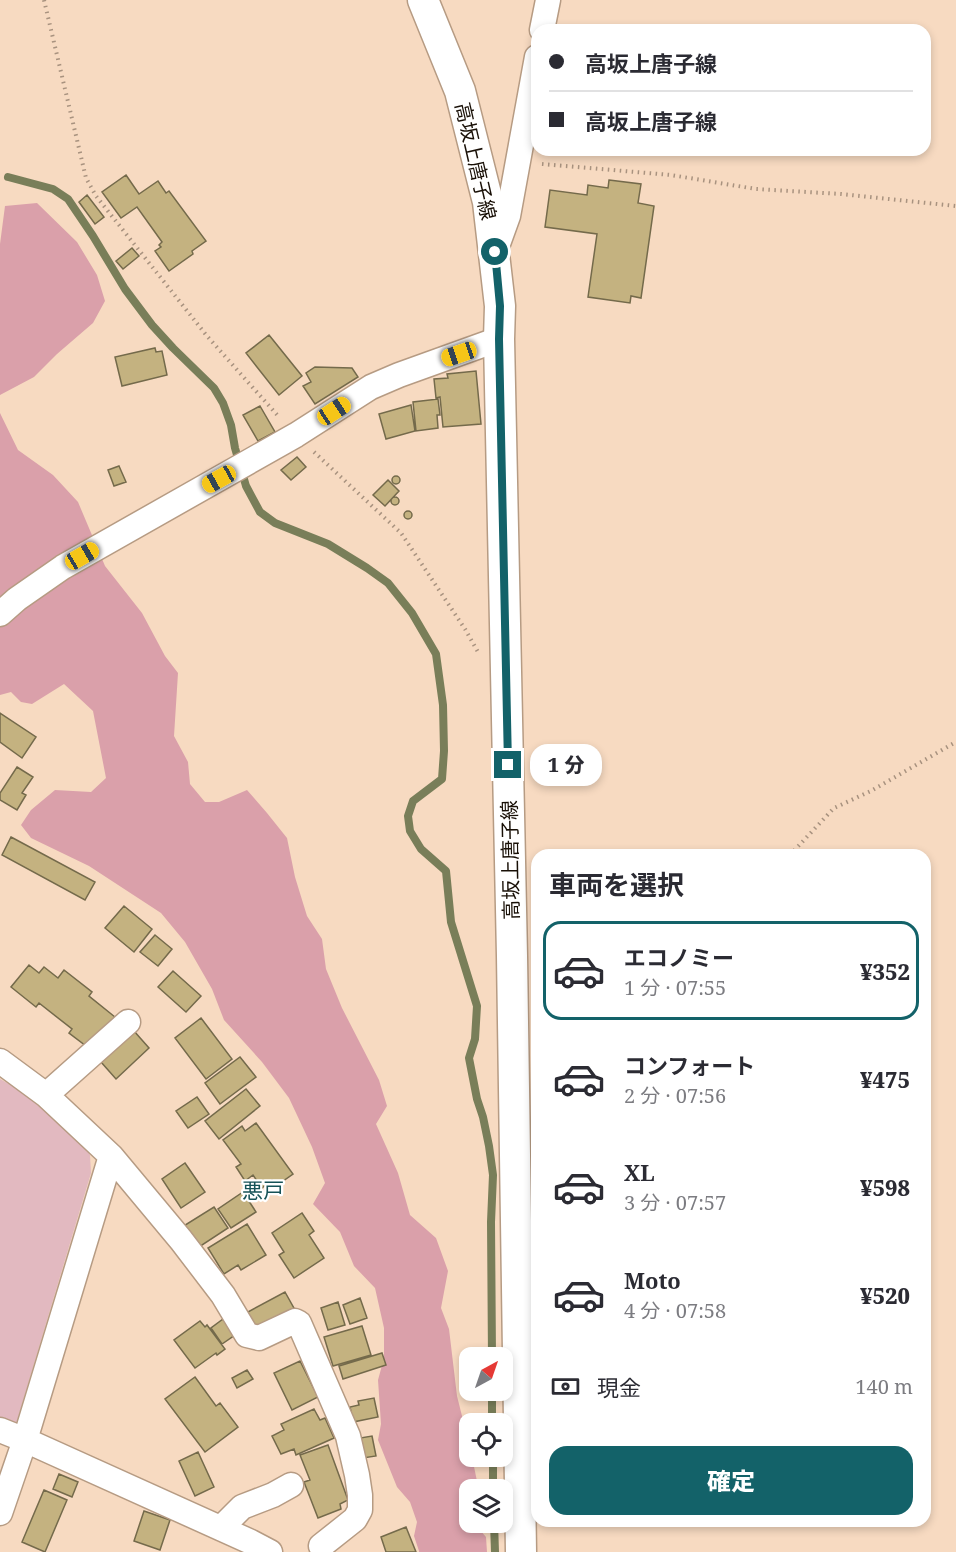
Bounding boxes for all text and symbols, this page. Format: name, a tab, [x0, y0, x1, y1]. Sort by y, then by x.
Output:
text: 高坂上唐子線	[585, 48, 717, 78]
street label: 高坂上唐子線	[449, 100, 503, 222]
text: 高坂上唐子線	[585, 106, 717, 136]
route start	[481, 238, 508, 265]
car	[439, 340, 479, 368]
car	[314, 394, 354, 428]
car	[199, 462, 239, 496]
car	[62, 539, 102, 573]
callout: 1 分	[529, 744, 601, 786]
route end	[494, 751, 521, 778]
text: 1 分	[548, 751, 584, 778]
street label: 高坂上唐子線	[495, 800, 525, 920]
text: 車両を選択	[549, 866, 684, 903]
text: エコノミー	[624, 942, 734, 972]
icon: car	[552, 944, 606, 998]
text: ¥352	[860, 956, 910, 986]
text: 1 分 · 07:55	[624, 974, 726, 1001]
text: コンフォート	[624, 1050, 755, 1080]
icon: car	[552, 1052, 606, 1106]
text: ¥475	[860, 1064, 910, 1094]
text: 2 分 · 07:56	[624, 1082, 726, 1109]
text: XL	[624, 1157, 655, 1187]
icon: car	[552, 1160, 606, 1214]
text: ¥598	[860, 1172, 910, 1202]
district label: 悪戸	[242, 1176, 284, 1204]
text: 3 分 · 07:57	[624, 1189, 726, 1216]
text: Moto	[624, 1265, 681, 1295]
icon: car	[552, 1268, 606, 1322]
text: ¥520	[860, 1280, 910, 1310]
text: 4 分 · 07:58	[624, 1297, 726, 1324]
north arrow	[459, 1347, 513, 1401]
map controls	[459, 1347, 513, 1533]
icon: cash	[549, 1370, 582, 1403]
text: 現金	[597, 1372, 641, 1402]
text: 140 m	[855, 1373, 913, 1400]
button: locate	[459, 1413, 513, 1467]
button: 確定	[549, 1446, 913, 1515]
button: layers	[459, 1479, 513, 1533]

